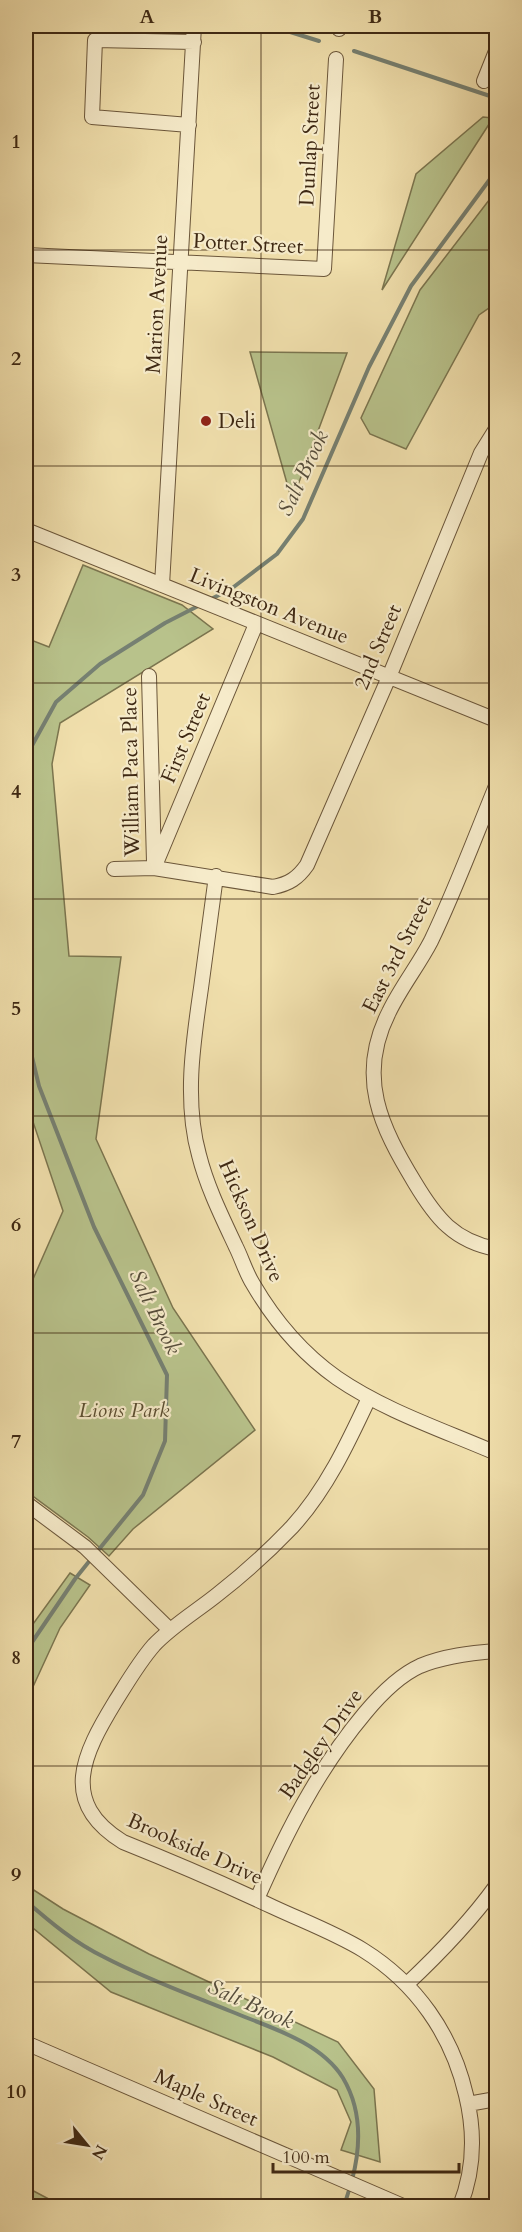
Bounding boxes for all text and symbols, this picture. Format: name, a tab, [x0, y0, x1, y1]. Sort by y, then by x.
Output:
text: A	[139, 3, 155, 30]
text: B	[368, 3, 382, 30]
street label: Dunlap Street	[292, 83, 328, 207]
text: 1	[11, 128, 21, 155]
street label: Potter Street	[192, 227, 304, 261]
street label: Marion Avenue	[139, 234, 175, 374]
text: 2	[11, 345, 21, 372]
place label: Deli	[218, 407, 256, 436]
marker: Deli	[199, 414, 213, 428]
water label: Salt Brook	[270, 425, 336, 521]
text: 3	[11, 561, 21, 588]
street label: Livingston Avenue	[185, 561, 353, 651]
street label: 2nd Street	[347, 600, 409, 694]
street label: William Paca Place	[115, 687, 147, 858]
street label: First Street	[154, 688, 218, 788]
text: 4	[11, 778, 21, 805]
street label: East 3rd Street	[355, 891, 439, 1018]
text: 5	[11, 995, 21, 1022]
street label: Hickson Drive	[211, 1155, 291, 1287]
text: 6	[11, 1211, 21, 1238]
water label: Salt Brook	[121, 1264, 189, 1360]
park label: Lions Park	[78, 1396, 170, 1425]
text: 7	[11, 1428, 21, 1455]
text: 8	[11, 1644, 21, 1671]
street label: Badgley Drive	[272, 1683, 370, 1805]
street label: Brookside Drive	[122, 1806, 268, 1892]
text: 9	[11, 1861, 21, 1888]
water label: Salt Brook	[203, 1972, 299, 2036]
street label: Maple Street	[149, 2062, 263, 2134]
text: 10	[6, 2078, 26, 2105]
north arrow	[57, 2115, 117, 2175]
scale bar	[273, 2136, 459, 2174]
text: N	[86, 2140, 112, 2164]
text: 100 m	[282, 2145, 330, 2170]

